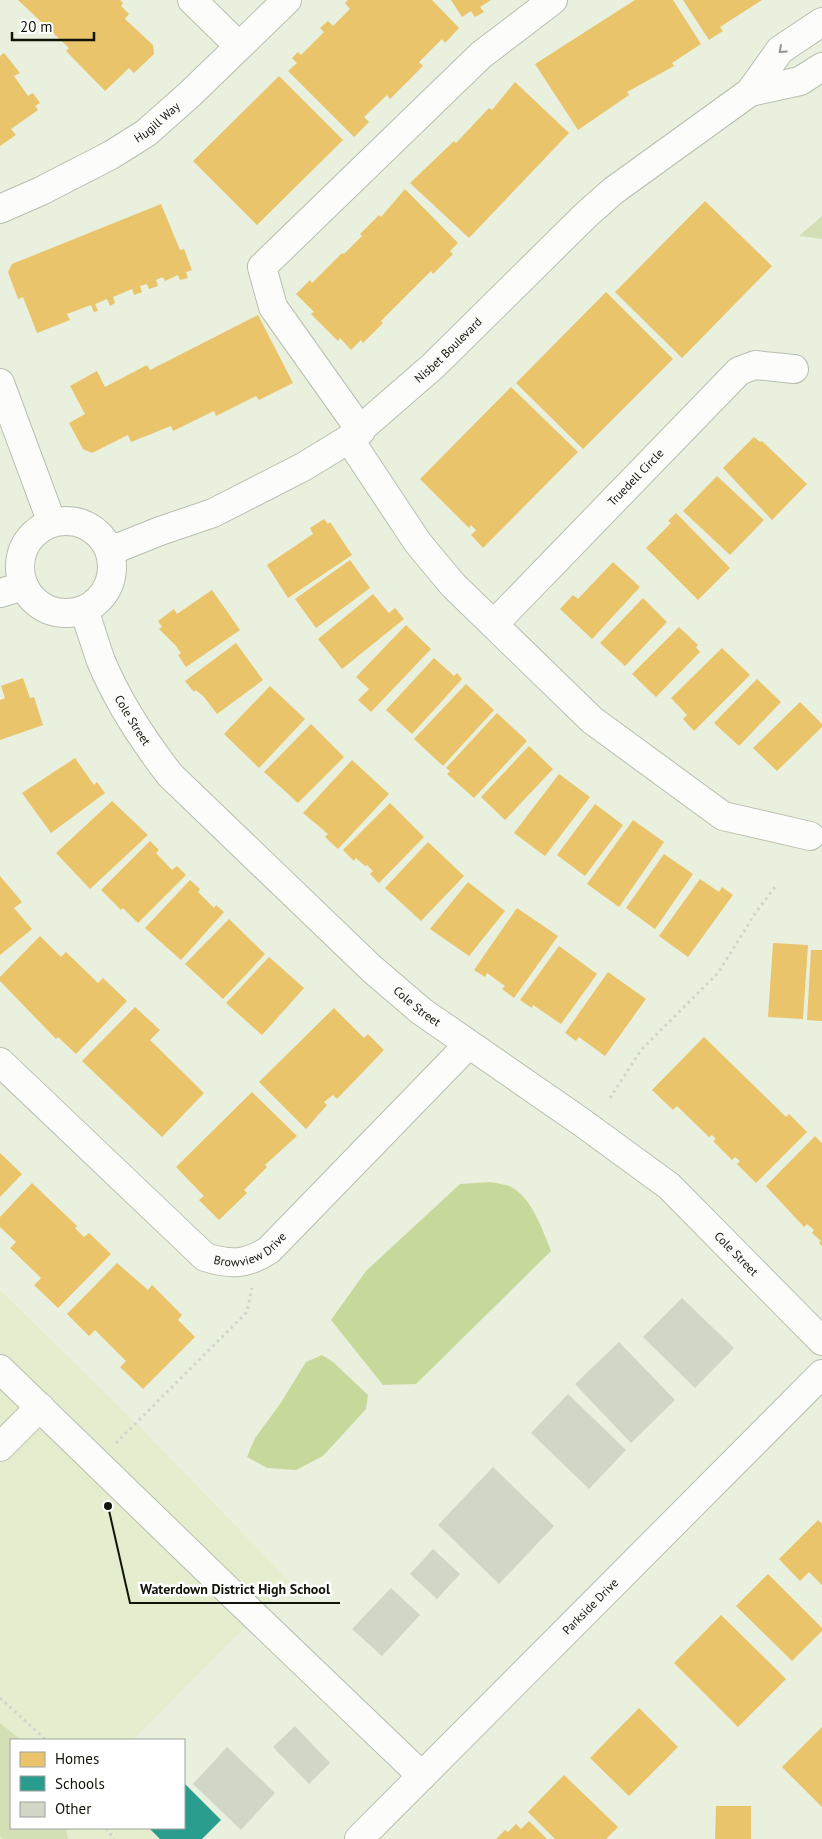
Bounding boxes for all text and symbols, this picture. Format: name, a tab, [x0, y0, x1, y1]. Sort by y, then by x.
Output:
scale bar	[12, 10, 95, 42]
text: 20 m	[20, 17, 53, 36]
one-way arrow	[779, 44, 788, 53]
street label: Hugill Way	[131, 98, 183, 146]
street label: Nisbet Boulevard	[411, 314, 485, 386]
street label: Truedell Circle	[604, 445, 667, 509]
street label: Cole Street	[112, 692, 154, 748]
street label: Cole Street	[390, 983, 444, 1029]
street label: Cole Street	[711, 1228, 762, 1279]
street label: Browview Drive	[212, 1229, 289, 1269]
callout: Waterdown District High School	[130, 1574, 340, 1603]
street label: Parkside Drive	[559, 1575, 621, 1637]
text: Waterdown District High School	[140, 1580, 331, 1598]
legend	[10, 1739, 185, 1829]
text: Homes	[55, 1749, 99, 1768]
text: Schools	[55, 1774, 105, 1793]
text: Other	[55, 1799, 91, 1818]

